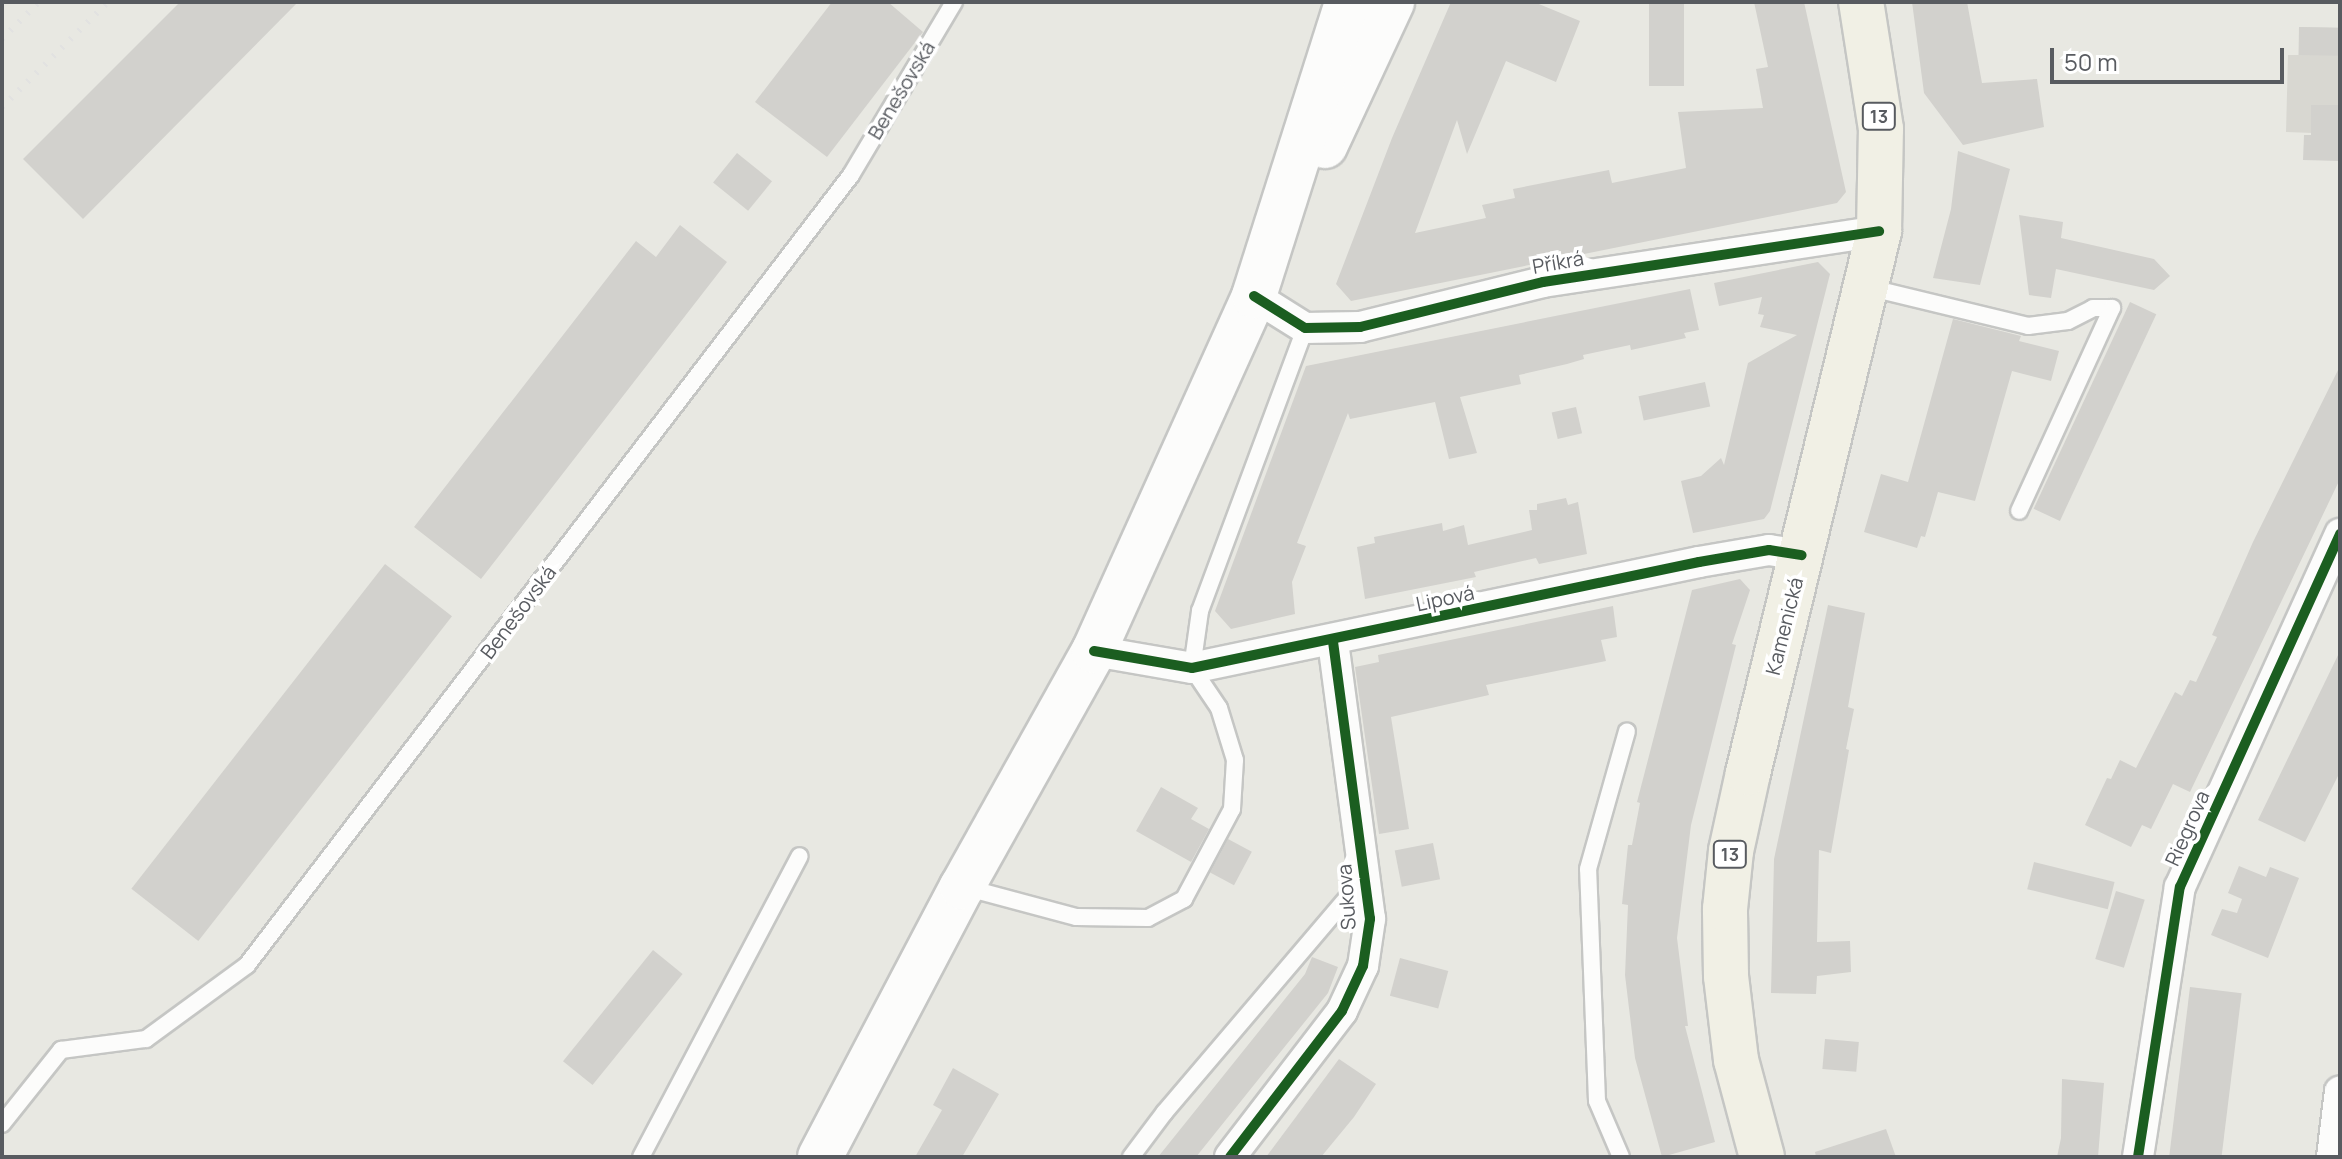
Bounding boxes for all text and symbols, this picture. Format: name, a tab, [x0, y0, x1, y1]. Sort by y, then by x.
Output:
scale bar	[2054, 32, 2288, 82]
street label: Benešovská	[862, 37, 940, 143]
text: 50 m	[2064, 45, 2118, 78]
road number: 13	[1861, 102, 1897, 130]
street label: Příkrá	[1530, 246, 1586, 278]
street label: Benešovská	[475, 561, 561, 663]
street label: Kamenická	[1760, 575, 1808, 677]
street label: Lipová	[1414, 580, 1476, 616]
street label: Riegrova	[2160, 787, 2214, 869]
road number: 13	[1712, 840, 1748, 868]
street label: Sukova	[1332, 863, 1360, 931]

